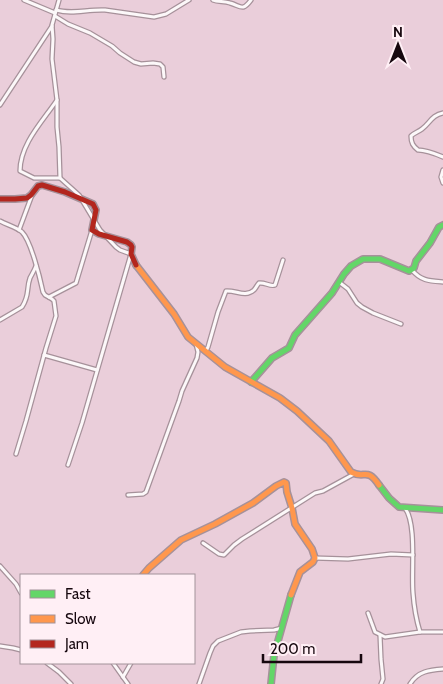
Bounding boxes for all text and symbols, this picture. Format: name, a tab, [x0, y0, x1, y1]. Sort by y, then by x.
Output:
north arrow	[373, 20, 423, 70]
text: N	[393, 23, 403, 41]
legend	[20, 574, 195, 664]
text: Fast	[65, 585, 90, 603]
text: Slow	[65, 610, 96, 628]
scale bar	[263, 632, 360, 664]
text: Jam	[64, 635, 89, 653]
text: 200 m	[270, 640, 315, 658]

